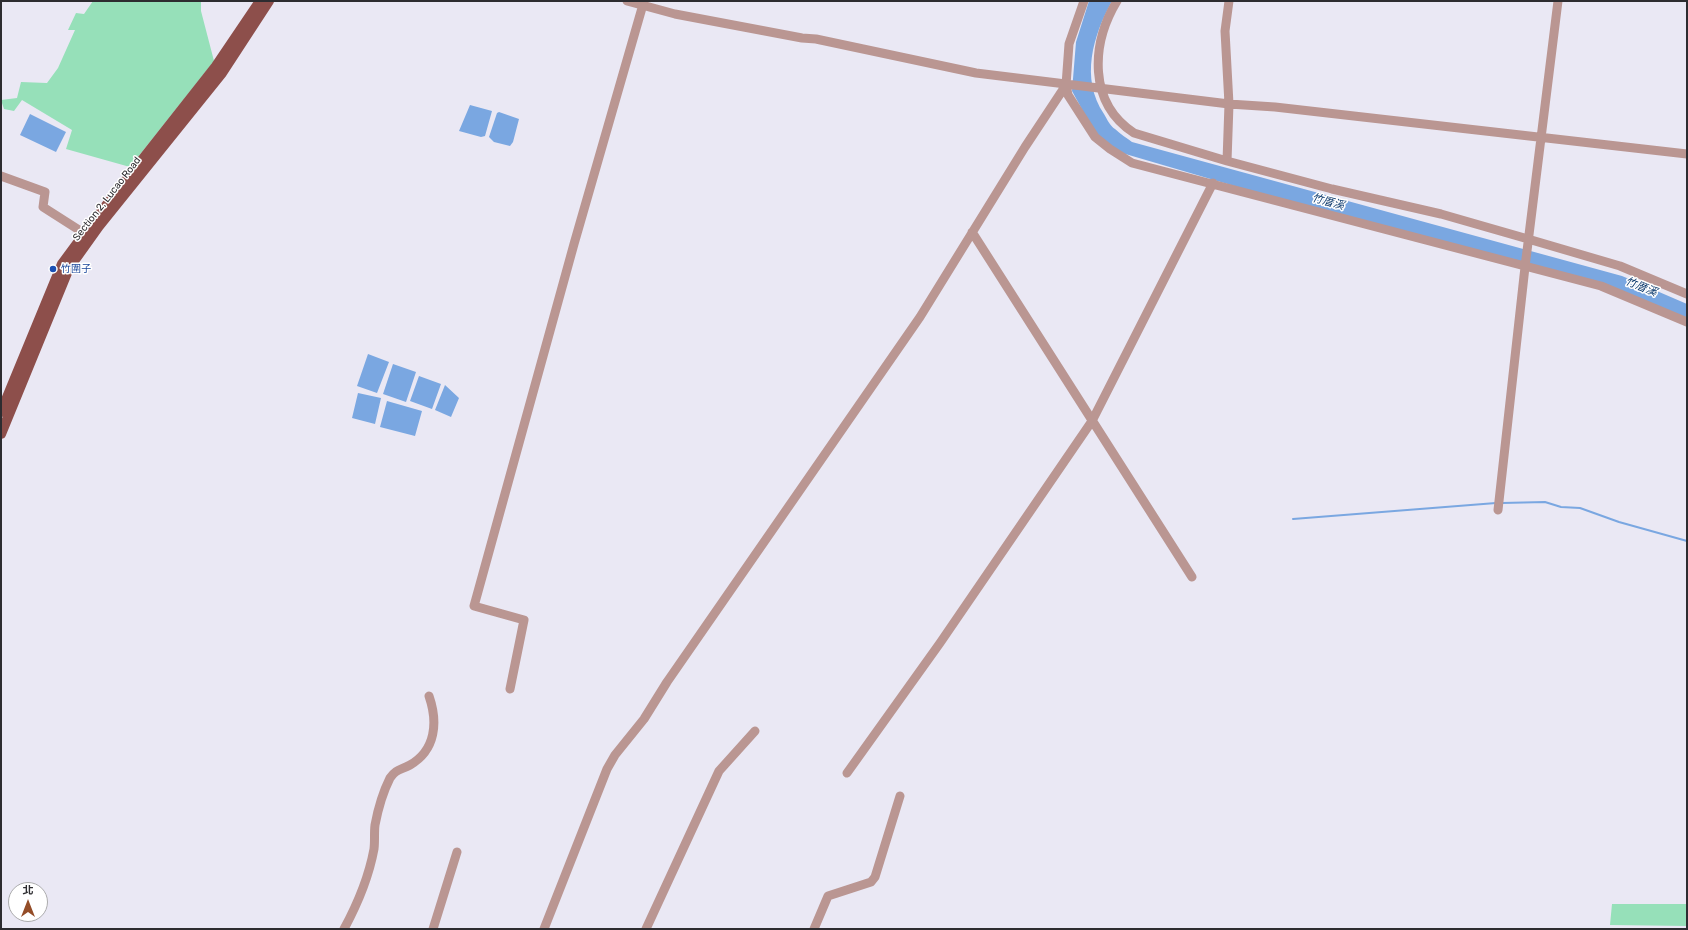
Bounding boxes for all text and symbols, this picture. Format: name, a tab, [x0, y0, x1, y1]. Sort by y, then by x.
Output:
street label: Section 2, Lucao Road	[71, 155, 143, 243]
water label: 竹厝溪	[1310, 191, 1346, 213]
place label: 竹圍子	[61, 263, 91, 275]
marker: 竹圍子	[48, 264, 58, 274]
water label: 竹厝溪	[1623, 275, 1659, 299]
north arrow	[8, 882, 48, 922]
text: 北	[23, 884, 34, 897]

